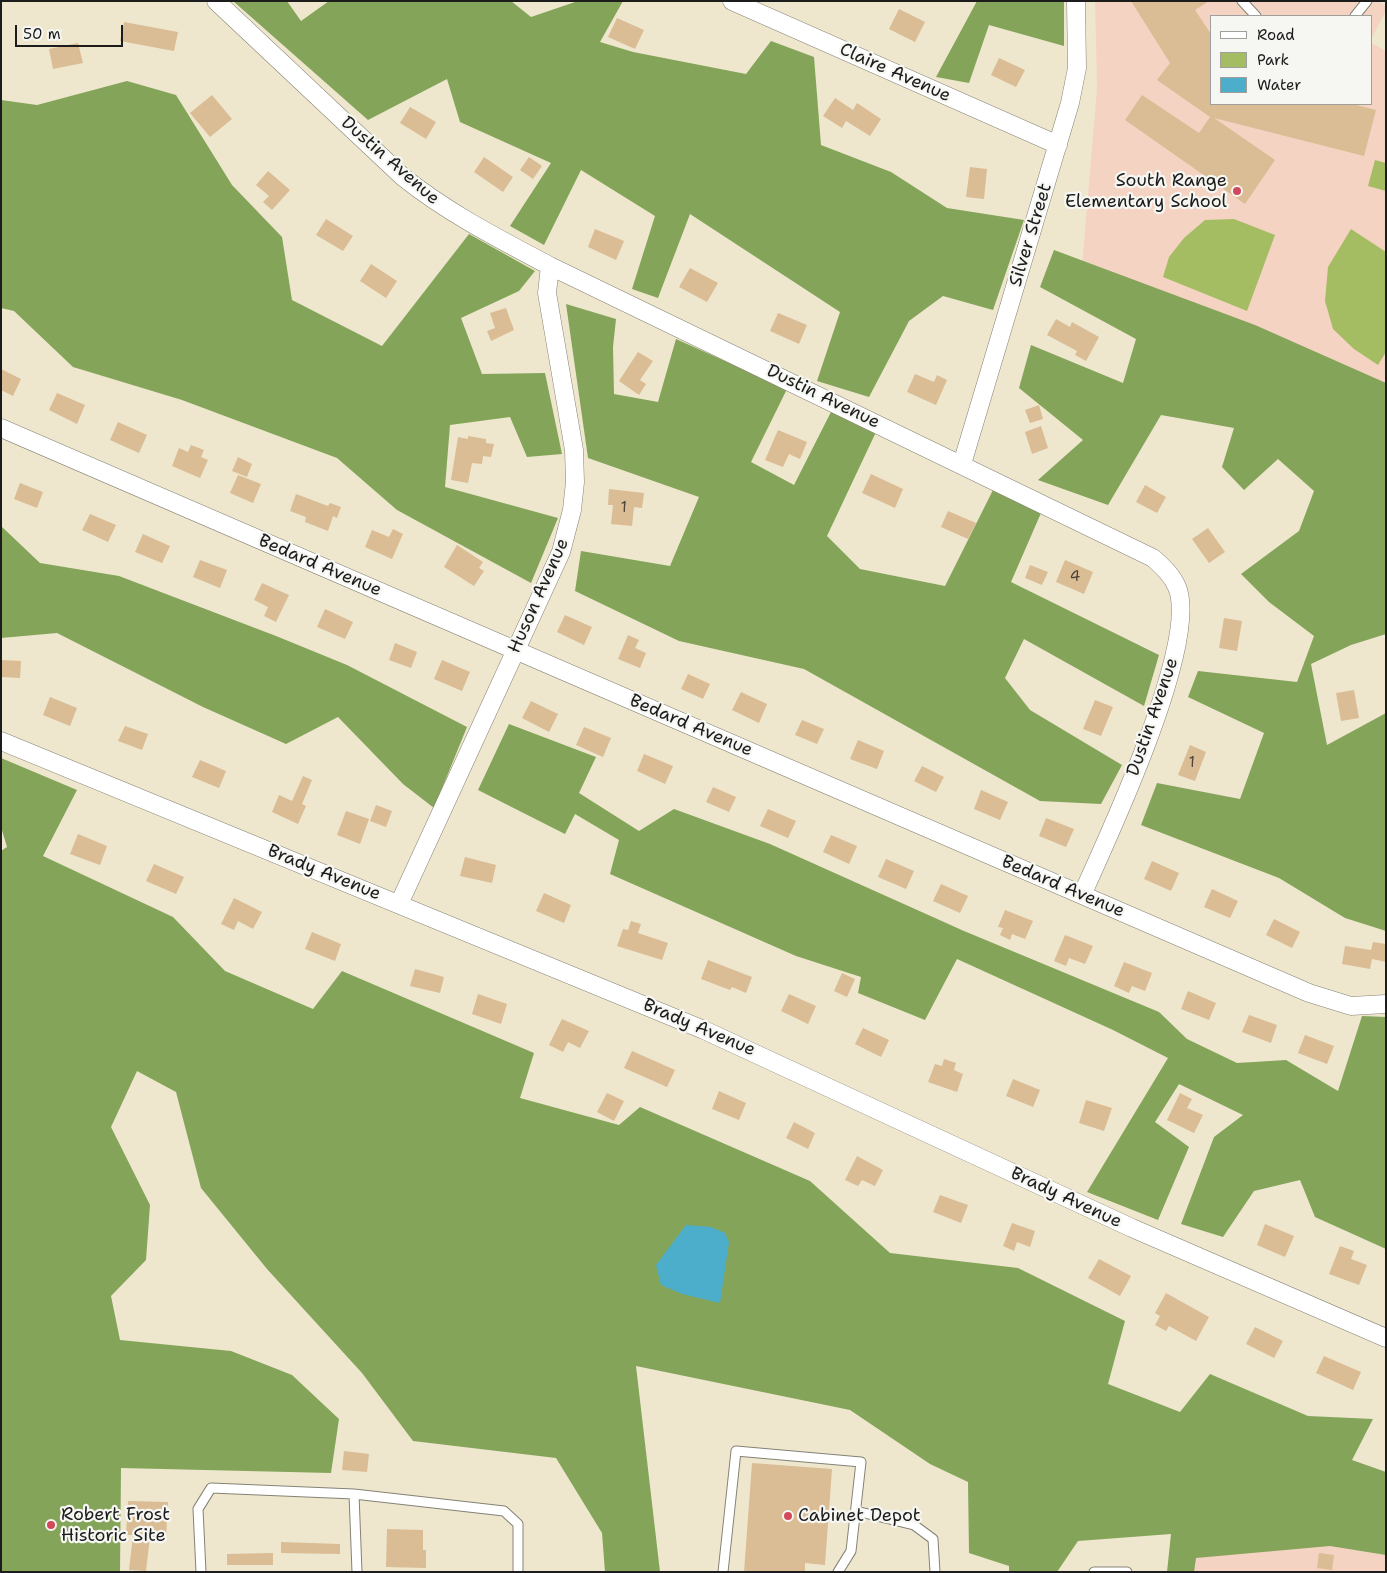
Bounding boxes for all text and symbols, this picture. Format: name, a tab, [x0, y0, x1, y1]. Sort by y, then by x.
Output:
scale bar	[18, 15, 125, 47]
legend	[1210, 15, 1372, 105]
text: 50 m	[23, 24, 61, 44]
text: Road	[1257, 25, 1295, 45]
street label: Claire Avenue	[836, 39, 954, 107]
text: Park	[1257, 50, 1289, 70]
text: Water	[1257, 75, 1301, 95]
street label: Dustin Avenue	[336, 112, 444, 210]
place label: South Range Elementary School	[1065, 170, 1227, 212]
street label: Silver Street	[1005, 181, 1057, 289]
marker: South Range Elementary School	[1231, 185, 1243, 197]
street label: Dustin Avenue	[763, 360, 883, 434]
house number: 1	[621, 499, 627, 517]
street label: Bedard Avenue	[255, 530, 385, 602]
street label: Huson Avenue	[504, 535, 574, 657]
house number: 4	[1070, 568, 1080, 586]
street label: Dustin Avenue	[1123, 655, 1183, 779]
street label: Bedard Avenue	[626, 690, 756, 762]
house number: 1	[1189, 754, 1195, 772]
street label: Brady Avenue	[264, 840, 384, 906]
street label: Bedard Avenue	[998, 851, 1128, 923]
street label: Brady Avenue	[640, 995, 758, 1061]
street label: Brady Avenue	[1007, 1163, 1125, 1233]
place label: Robert Frost Historic Site	[61, 1504, 170, 1546]
place label: Cabinet Depot	[798, 1505, 921, 1527]
marker: Cabinet Depot	[782, 1510, 794, 1522]
marker: Robert Frost Historic Site	[45, 1519, 57, 1531]

